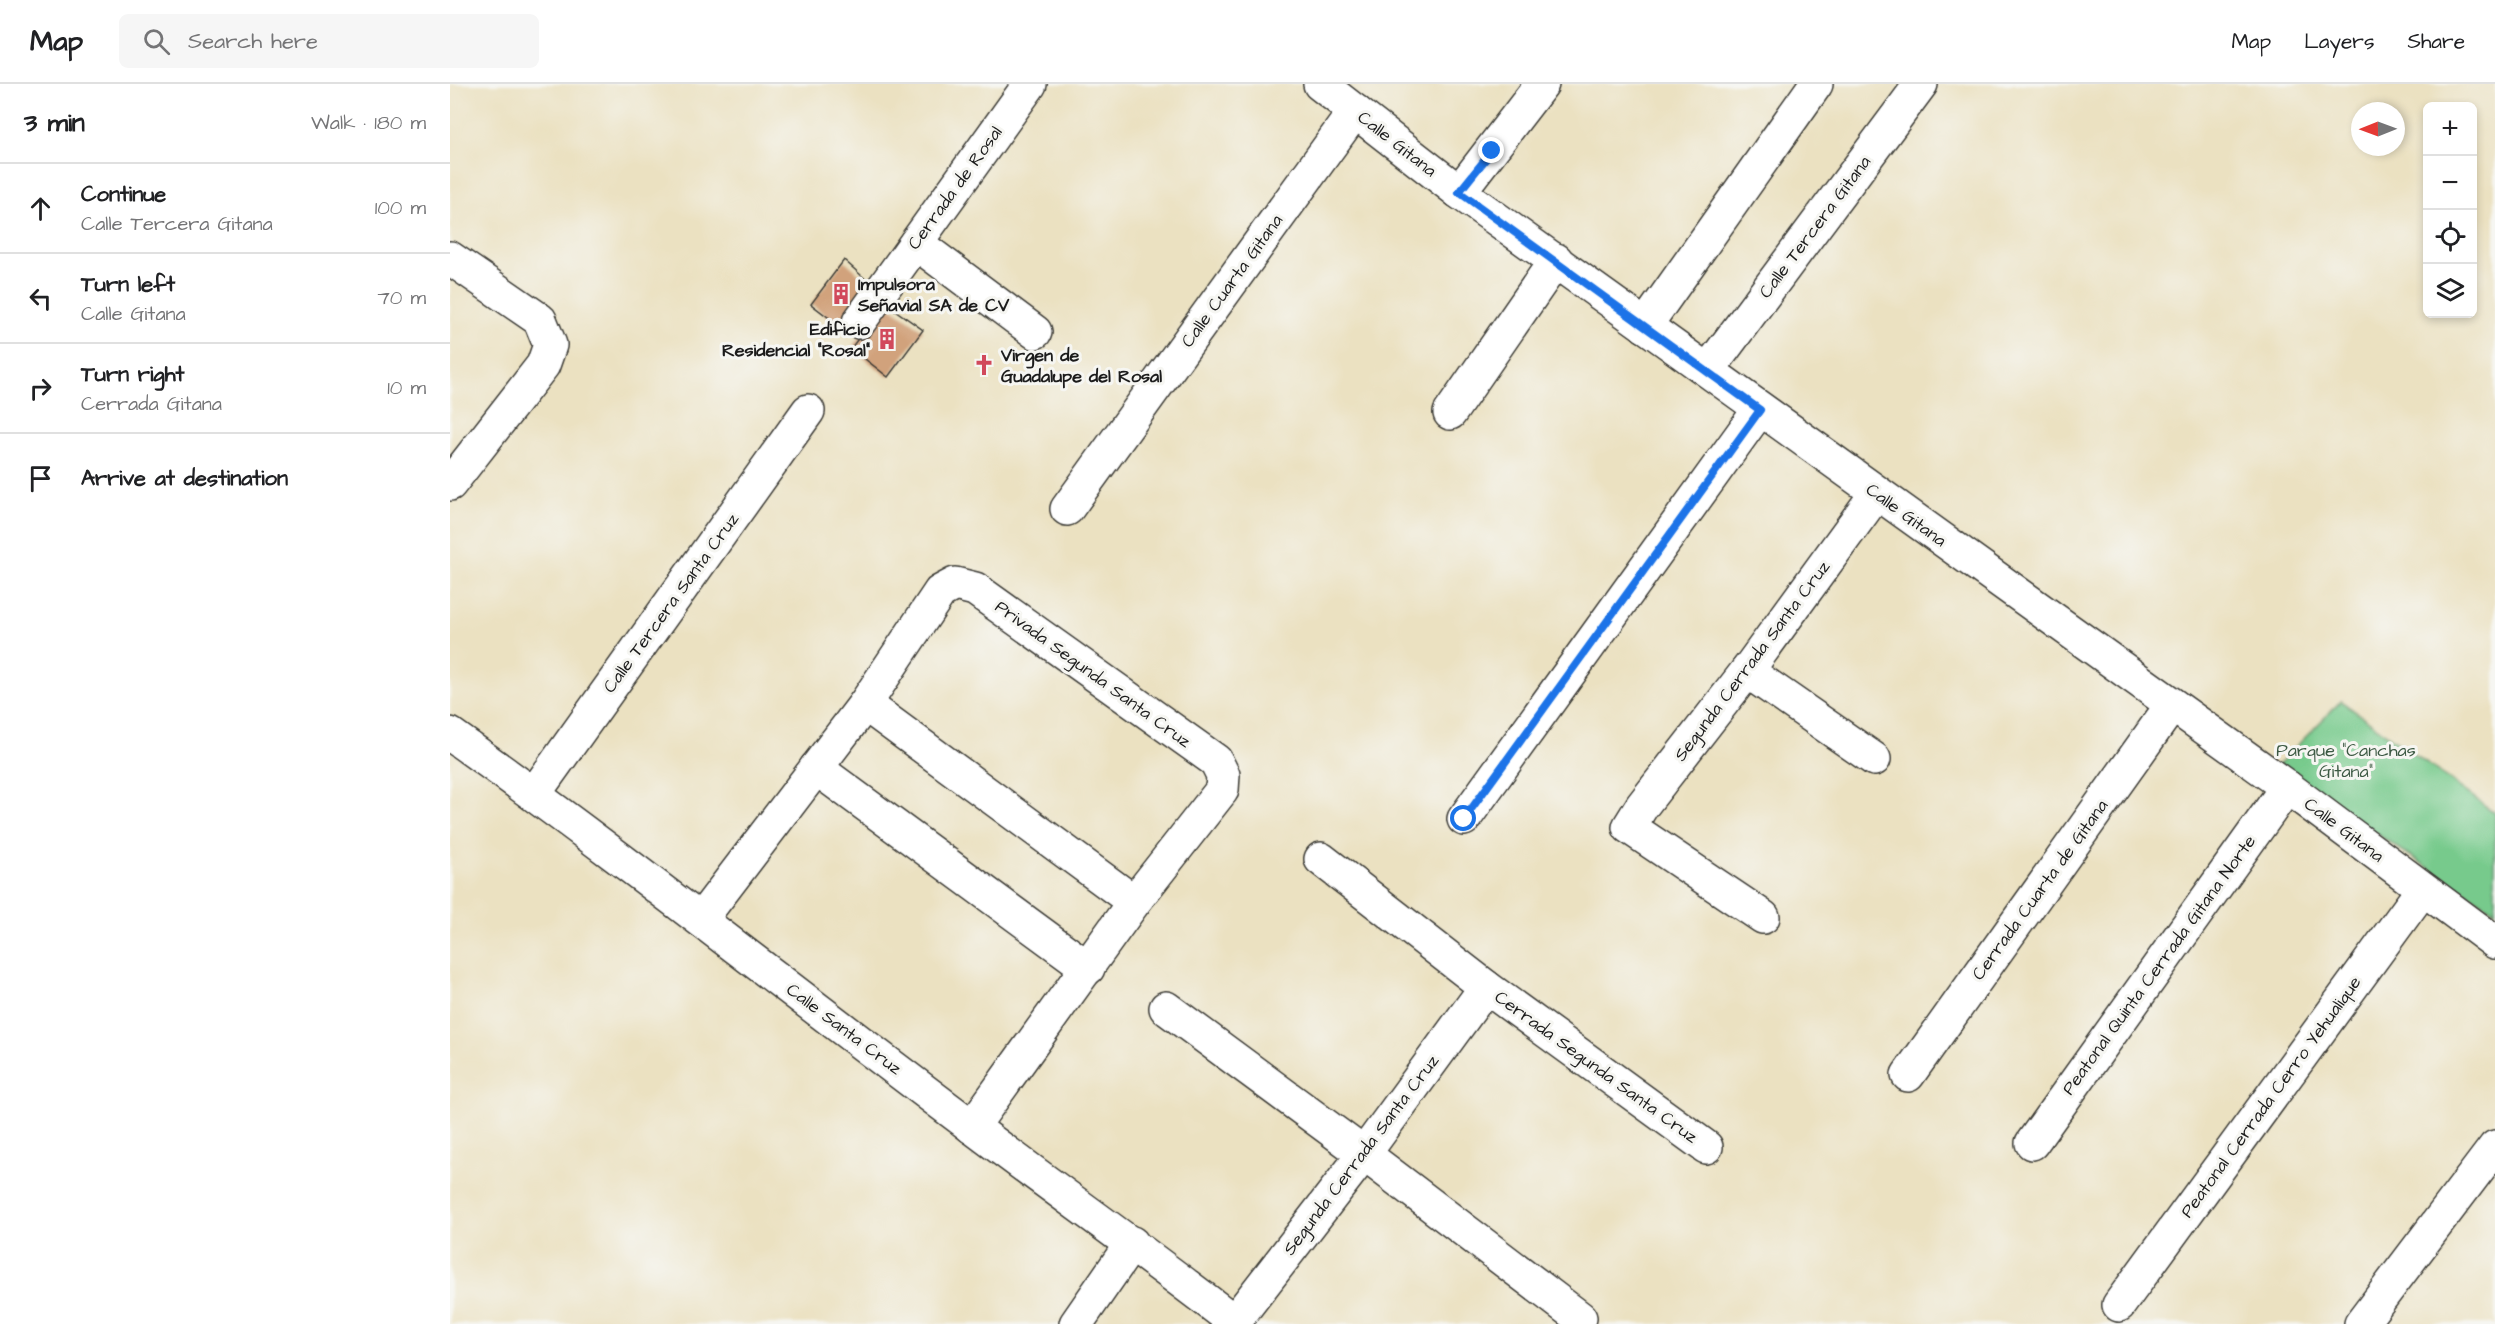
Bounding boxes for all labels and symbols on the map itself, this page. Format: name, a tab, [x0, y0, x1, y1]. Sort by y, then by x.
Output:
north arrow	[2351, 102, 2405, 156]
street label: Calle Gitana	[1352, 105, 1442, 183]
street label: Cerrada de Rosal	[902, 121, 1008, 255]
route end	[1478, 137, 1504, 163]
street label: Calle Tercera Gitana	[1753, 151, 1877, 303]
street label: Calle Cuarta Gitana	[1175, 209, 1289, 353]
place label: Impulsora Señavial SA de CV	[857, 272, 1010, 318]
building icon: Impulsora Señavial SA de CV	[829, 282, 853, 306]
place label: Edificio Residencial "Rosal"	[722, 317, 871, 363]
building icon: Edificio Residencial "Rosal"	[875, 327, 899, 351]
place label: Virgen de Guadalupe del Rosal	[1000, 343, 1162, 389]
church icon: Virgen de Guadalupe del Rosal	[972, 353, 996, 377]
street label: Calle Gitana	[1861, 477, 1951, 553]
street label: Calle Tercera Santa Cruz	[597, 508, 745, 698]
street label: Segunda Cerrada Santa Cruz	[1668, 555, 1837, 767]
street label: Privada Segunda Santa Cruz	[989, 594, 1196, 755]
park label: Parque "Canchas Gitana"	[2276, 738, 2416, 784]
street label: Calle Gitana	[2299, 792, 2389, 868]
street label: Cerrada Cuarta de Gitana	[1966, 795, 2114, 985]
route start	[1450, 805, 1476, 831]
street label: Peatonal Quinta Cerrada Gitana Norte	[2056, 830, 2262, 1100]
street label: Peatonal Cerrada Cerro Yehualique	[2175, 971, 2367, 1223]
street label: Calle Santa Cruz	[781, 977, 907, 1081]
street label: Cerrada Segunda Santa Cruz	[1489, 985, 1703, 1150]
street label: Segunda Cerrada Santa Cruz	[1277, 1049, 1446, 1261]

